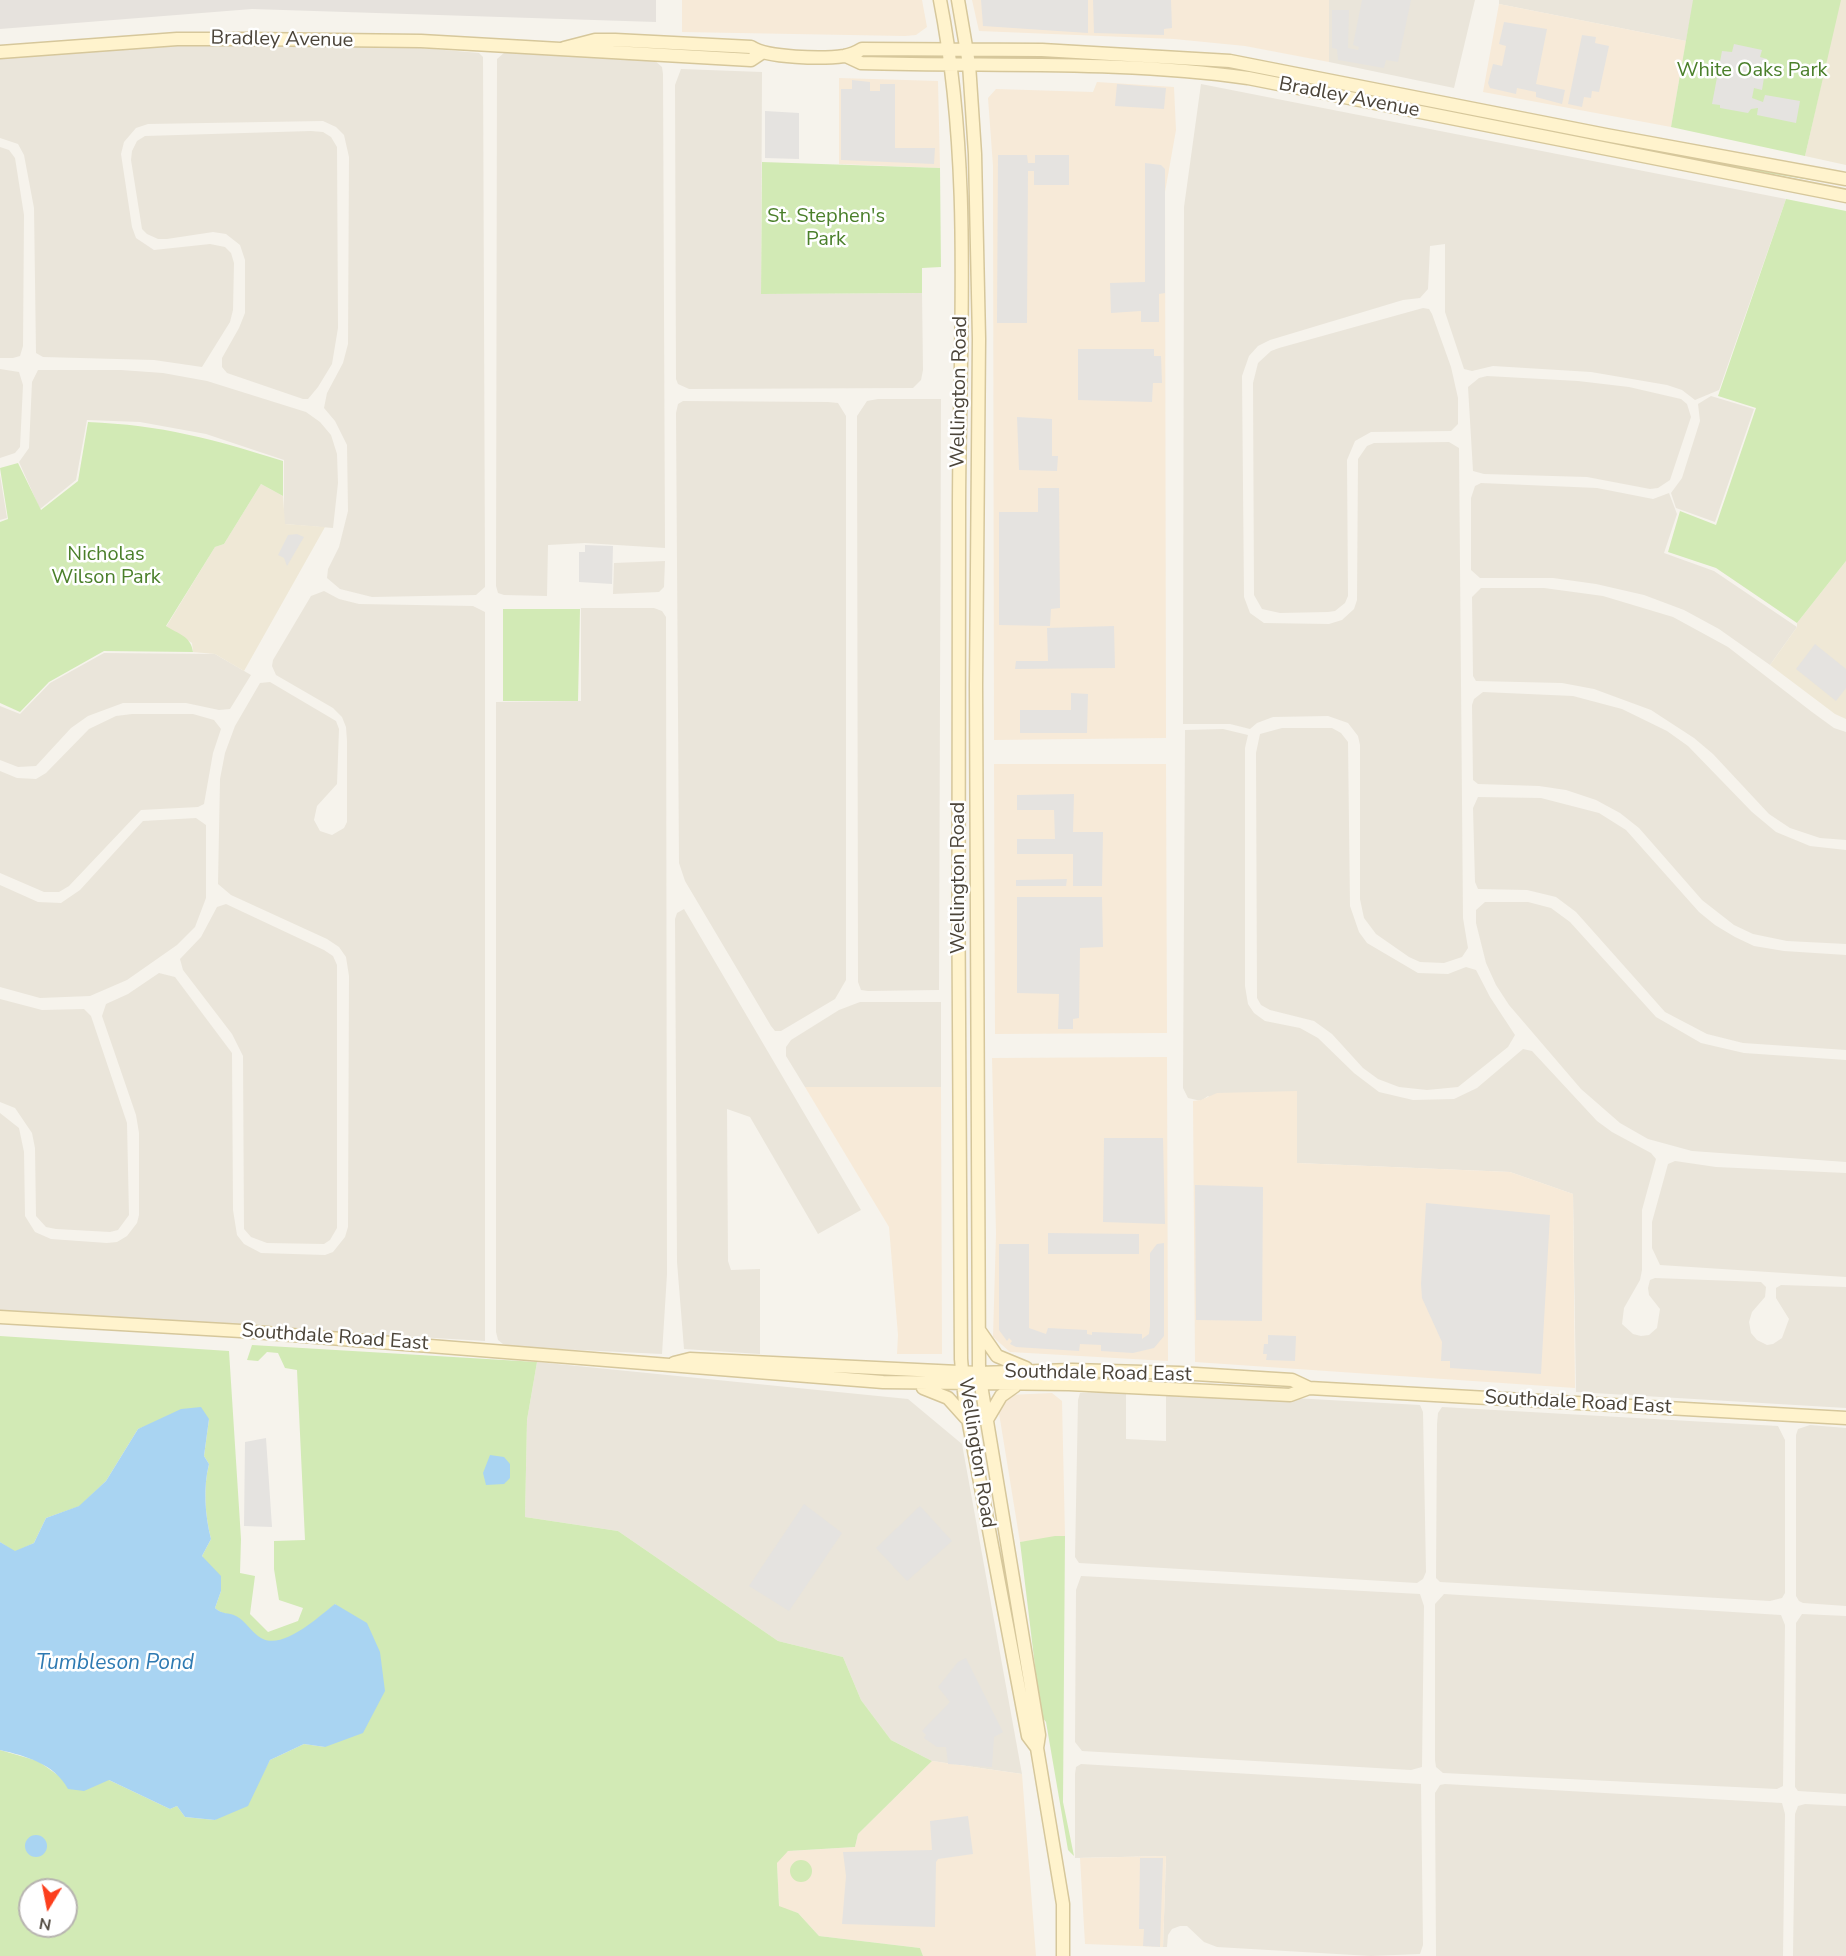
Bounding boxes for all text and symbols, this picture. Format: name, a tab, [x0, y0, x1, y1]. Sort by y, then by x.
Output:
street label: Bradley Avenue	[210, 27, 354, 53]
park label: White Oaks Park	[1676, 59, 1828, 83]
street label: Bradley Avenue	[1277, 73, 1421, 123]
park label: St. Stephen's Park	[767, 205, 885, 252]
street label: Wellington Road	[947, 316, 973, 468]
park label: Nicholas Wilson Park	[51, 543, 161, 590]
street label: Wellington Road	[947, 802, 971, 954]
street label: Southdale Road East	[241, 1320, 429, 1356]
street label: Southdale Road East	[1004, 1360, 1192, 1388]
street label: Wellington Road	[952, 1376, 1000, 1530]
street label: Southdale Road East	[1484, 1386, 1672, 1420]
water label: Tumbleson Pond	[36, 1651, 194, 1677]
north arrow	[18, 1878, 78, 1938]
text: N	[37, 1912, 53, 1936]

